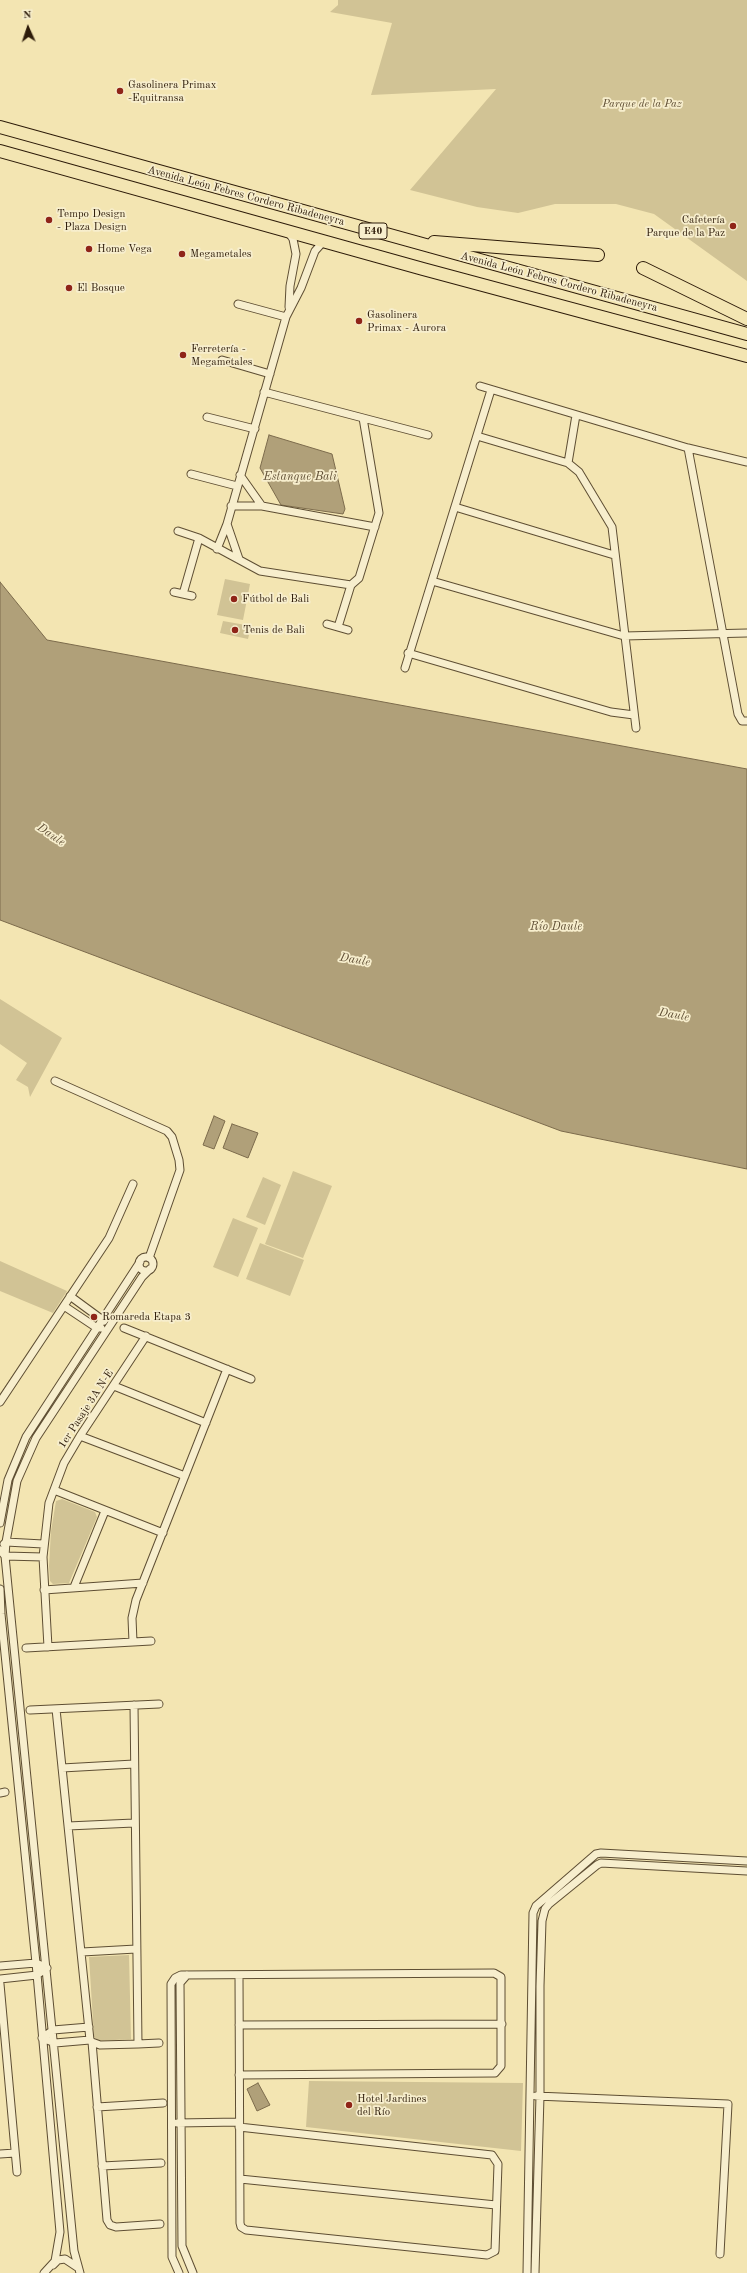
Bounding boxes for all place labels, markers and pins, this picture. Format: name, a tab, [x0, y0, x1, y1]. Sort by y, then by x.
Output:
place label: Gasolinera Primax -Equitransa	[128, 78, 216, 104]
marker: Gasolinera Primax -Equitransa	[115, 86, 125, 96]
place label: Tempo Design - Plaza Design	[57, 207, 127, 233]
place label: Cafetería Parque de la Paz	[646, 213, 725, 239]
marker: Tempo Design - Plaza Design	[44, 215, 54, 225]
marker: Cafetería Parque de la Paz	[728, 221, 738, 231]
place label: Home Vega	[97, 242, 152, 256]
marker: Home Vega	[84, 244, 94, 254]
place label: Megametales	[190, 247, 252, 261]
marker: Megametales	[177, 249, 187, 259]
place label: El Bosque	[77, 281, 125, 295]
marker: El Bosque	[64, 283, 74, 293]
place label: Gasolinera Primax - Aurora	[367, 308, 446, 334]
marker: Gasolinera Primax - Aurora	[354, 316, 364, 326]
place label: Ferretería - Megametales	[191, 342, 253, 368]
marker: Ferretería - Megametales	[178, 350, 188, 360]
place label: Fútbol de Bali	[242, 592, 309, 606]
marker: Fútbol de Bali	[229, 594, 239, 604]
place label: Tenis de Bali	[243, 623, 305, 637]
marker: Tenis de Bali	[230, 625, 240, 635]
place label: Romareda Etapa 3	[102, 1310, 191, 1324]
marker: Romareda Etapa 3	[89, 1312, 99, 1322]
place label: Hotel Jardines del Río	[357, 2092, 426, 2118]
marker: Hotel Jardines del Río	[344, 2100, 354, 2110]

